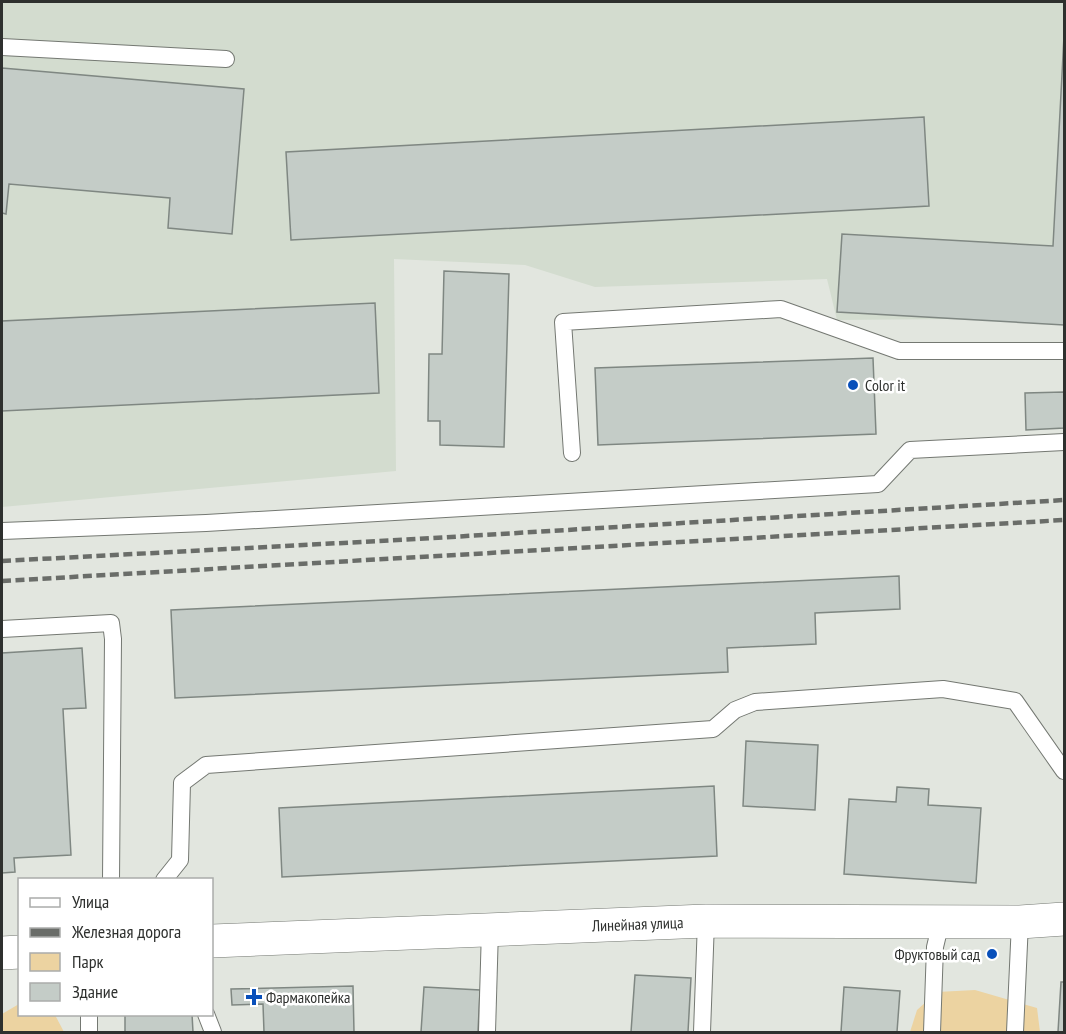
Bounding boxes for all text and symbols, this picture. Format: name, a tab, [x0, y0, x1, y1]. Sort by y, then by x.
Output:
place label: Color it	[865, 375, 906, 395]
marker: Color it	[846, 378, 860, 392]
legend	[18, 878, 213, 1016]
text: Улица	[72, 890, 109, 913]
street label: Линейная улица	[591, 912, 684, 936]
text: Железная дорога	[71, 920, 181, 943]
place label: Фруктовый сад	[894, 944, 980, 964]
marker: Фруктовый сад	[985, 947, 999, 961]
text: Парк	[72, 950, 103, 973]
text: Здание	[72, 980, 118, 1003]
place label: Фармакопейка	[266, 987, 350, 1007]
marker: Фармакопейка	[247, 990, 261, 1004]

